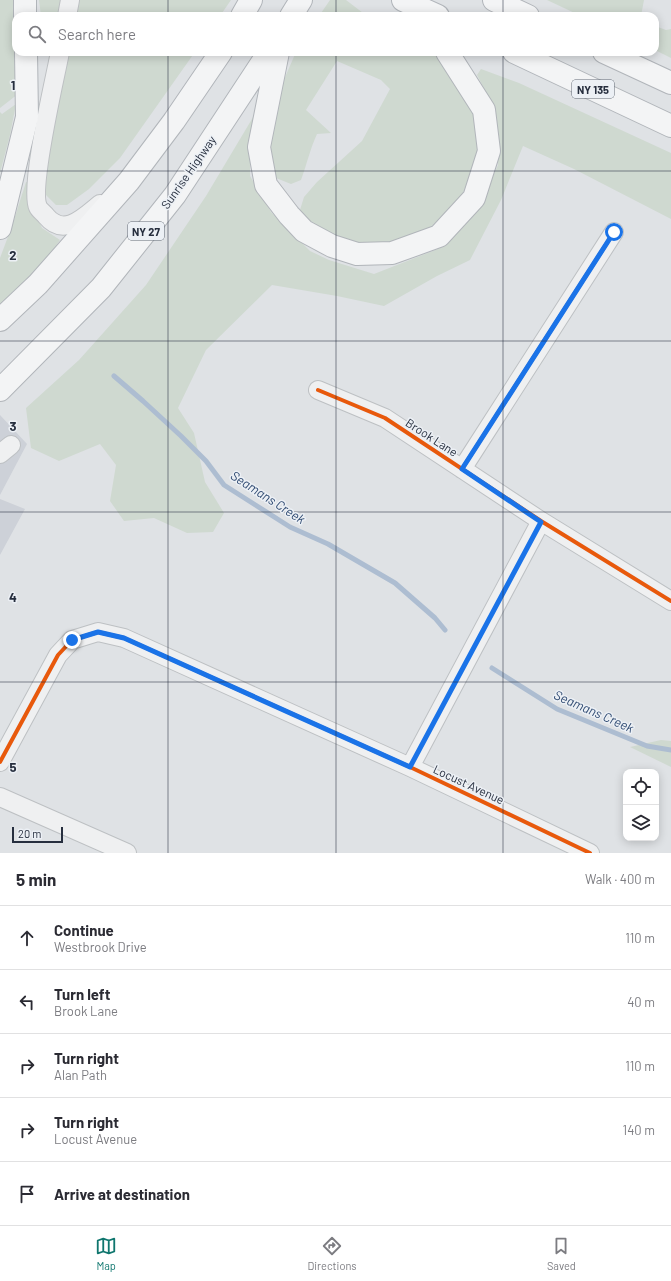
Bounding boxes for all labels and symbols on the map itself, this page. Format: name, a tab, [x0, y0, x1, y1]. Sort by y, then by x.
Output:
text: 1	[11, 77, 15, 93]
road number: NY 135	[572, 80, 614, 98]
street label: Sunrise Highway	[158, 133, 219, 211]
road number: NY 27	[128, 222, 164, 240]
route start	[605, 223, 623, 241]
text: 2	[9, 247, 17, 263]
street label: Brook Lane	[403, 415, 461, 459]
text: 3	[9, 418, 17, 434]
water label: Seamans Creek	[228, 467, 309, 527]
text: 4	[9, 589, 17, 605]
route end	[63, 631, 81, 649]
water label: Seamans Creek	[552, 686, 637, 736]
text: 5	[9, 759, 17, 775]
street label: Locust Avenue	[431, 761, 507, 807]
scale bar	[12, 825, 63, 844]

